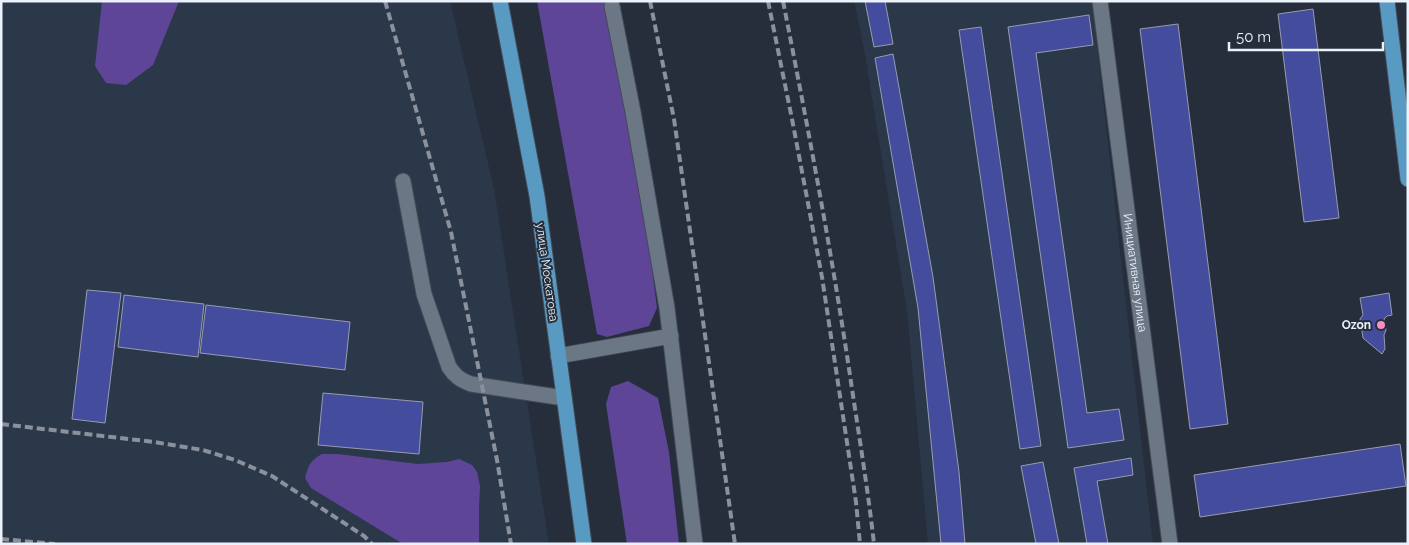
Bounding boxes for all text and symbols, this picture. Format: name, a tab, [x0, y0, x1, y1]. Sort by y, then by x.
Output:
scale bar	[1229, 20, 1383, 52]
text: 50 m	[1236, 28, 1271, 46]
street label: Инициативная улица	[1120, 213, 1150, 333]
street label: улица Москатова	[533, 222, 561, 322]
place label: Ozon	[1342, 318, 1371, 332]
marker: Ozon	[1375, 319, 1387, 331]

